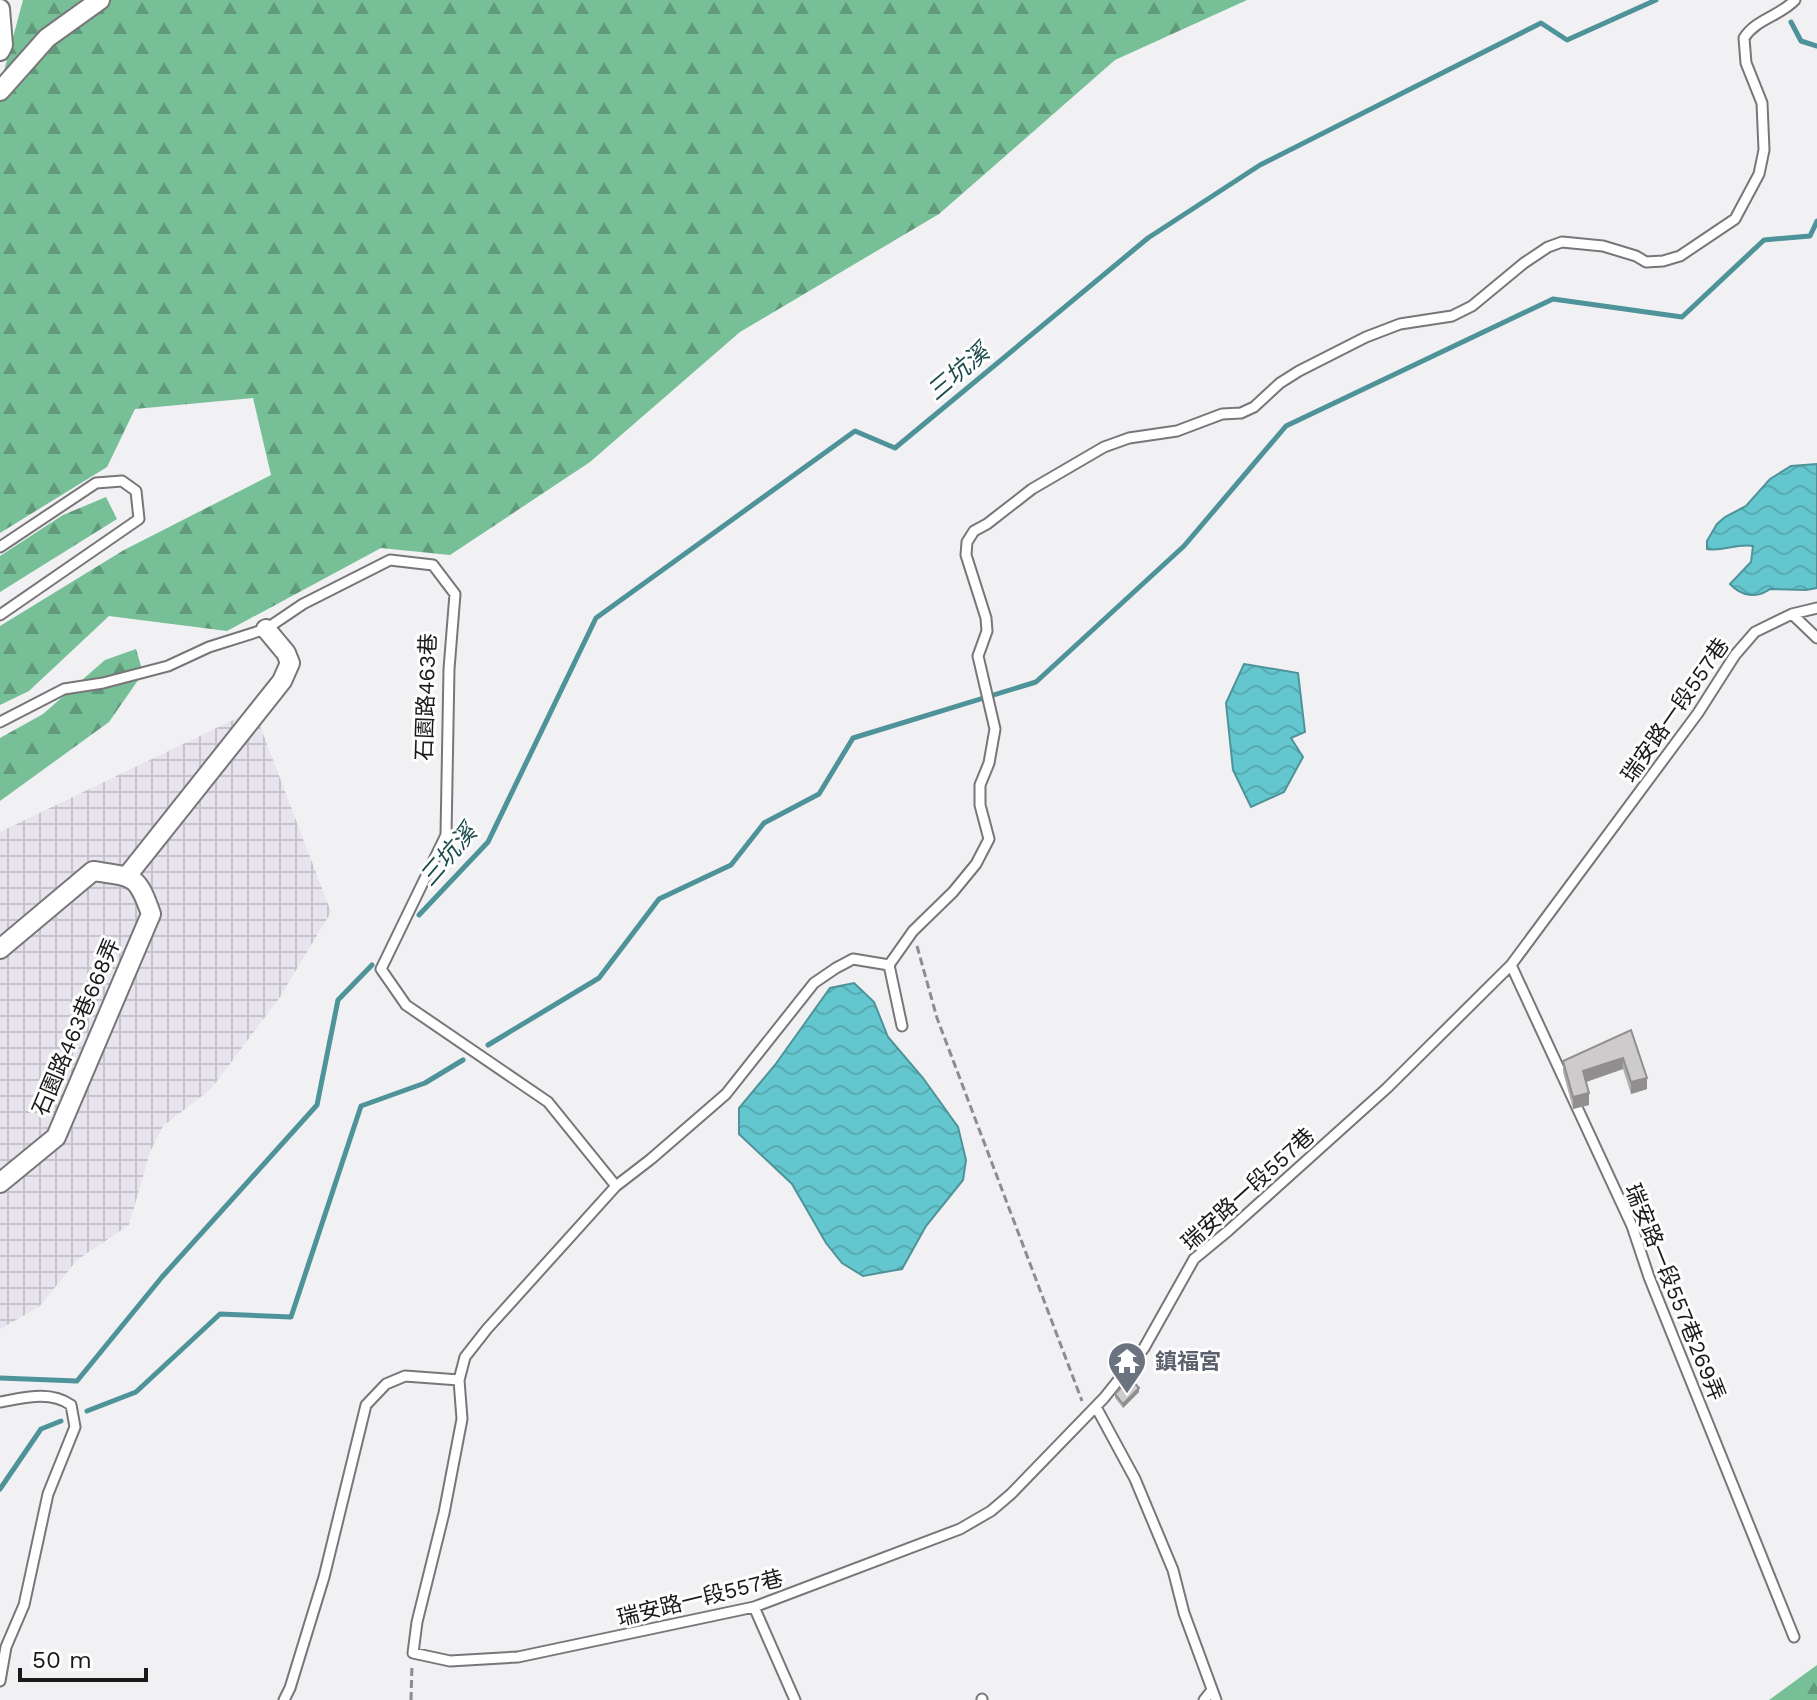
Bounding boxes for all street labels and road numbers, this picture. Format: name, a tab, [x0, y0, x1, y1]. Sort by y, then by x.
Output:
street label: 石園路463巷	[411, 633, 441, 761]
street label: 瑞安路一段557巷	[1616, 633, 1734, 787]
street label: 石園路463巷668弄	[27, 935, 125, 1119]
street label: 瑞安路一段557巷	[1176, 1123, 1320, 1255]
street label: 瑞安路一段557巷269弄	[1620, 1180, 1730, 1404]
street label: 瑞安路一段557巷	[615, 1565, 785, 1631]

